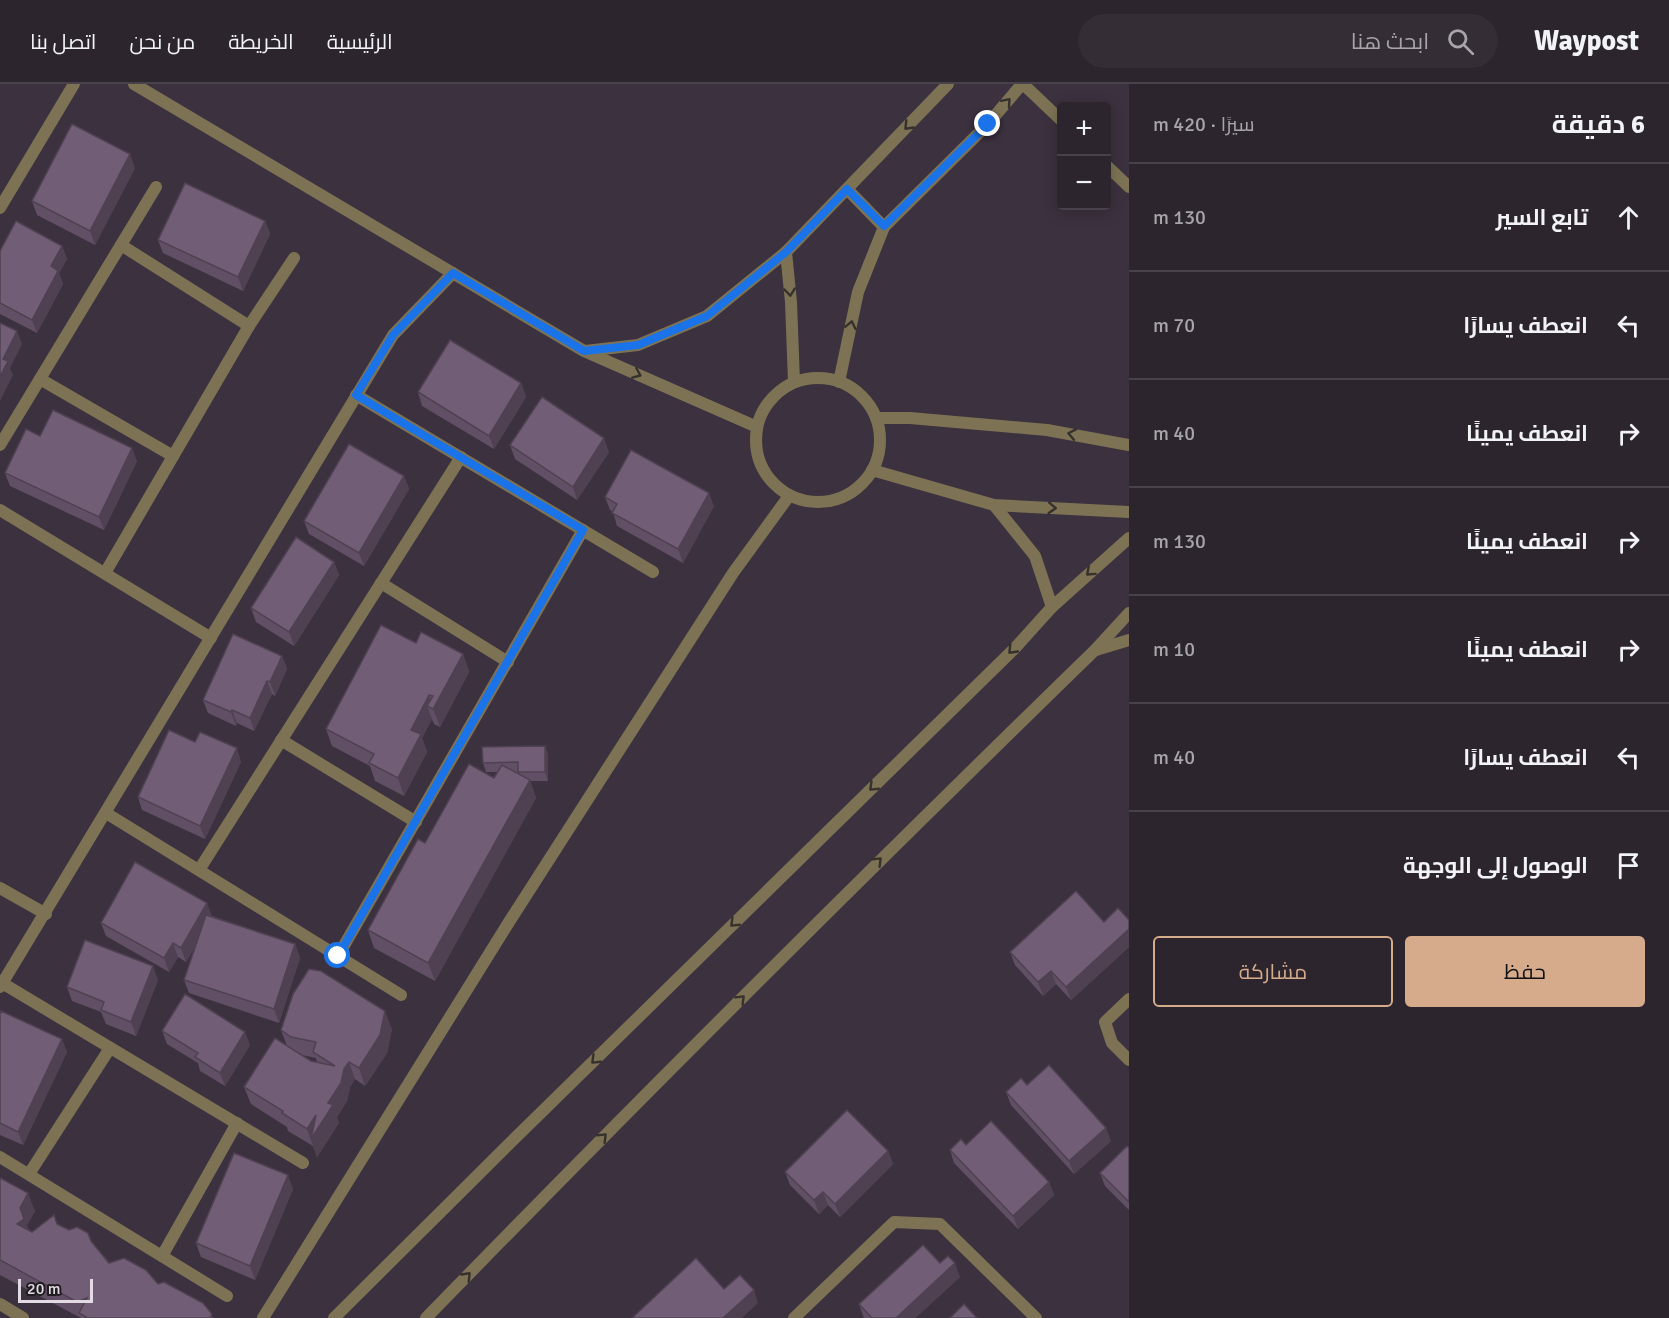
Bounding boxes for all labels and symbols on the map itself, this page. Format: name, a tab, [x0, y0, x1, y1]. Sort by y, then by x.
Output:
one-way arrow	[1000, 98, 1011, 109]
route end	[974, 110, 1000, 136]
one-way arrow	[904, 119, 915, 130]
one-way arrow	[783, 288, 796, 297]
one-way arrow	[844, 320, 857, 330]
one-way arrow	[631, 367, 642, 379]
one-way arrow	[1067, 428, 1077, 441]
one-way arrow	[1048, 502, 1057, 515]
one-way arrow	[1086, 565, 1097, 576]
one-way arrow	[1009, 643, 1020, 654]
one-way arrow	[870, 780, 880, 791]
one-way arrow	[871, 857, 882, 868]
one-way arrow	[730, 916, 741, 927]
route start	[324, 942, 350, 968]
one-way arrow	[733, 995, 744, 1006]
one-way arrow	[591, 1052, 602, 1063]
one-way arrow	[595, 1133, 606, 1144]
one-way arrow	[459, 1273, 470, 1284]
scale bar	[18, 1276, 93, 1304]

